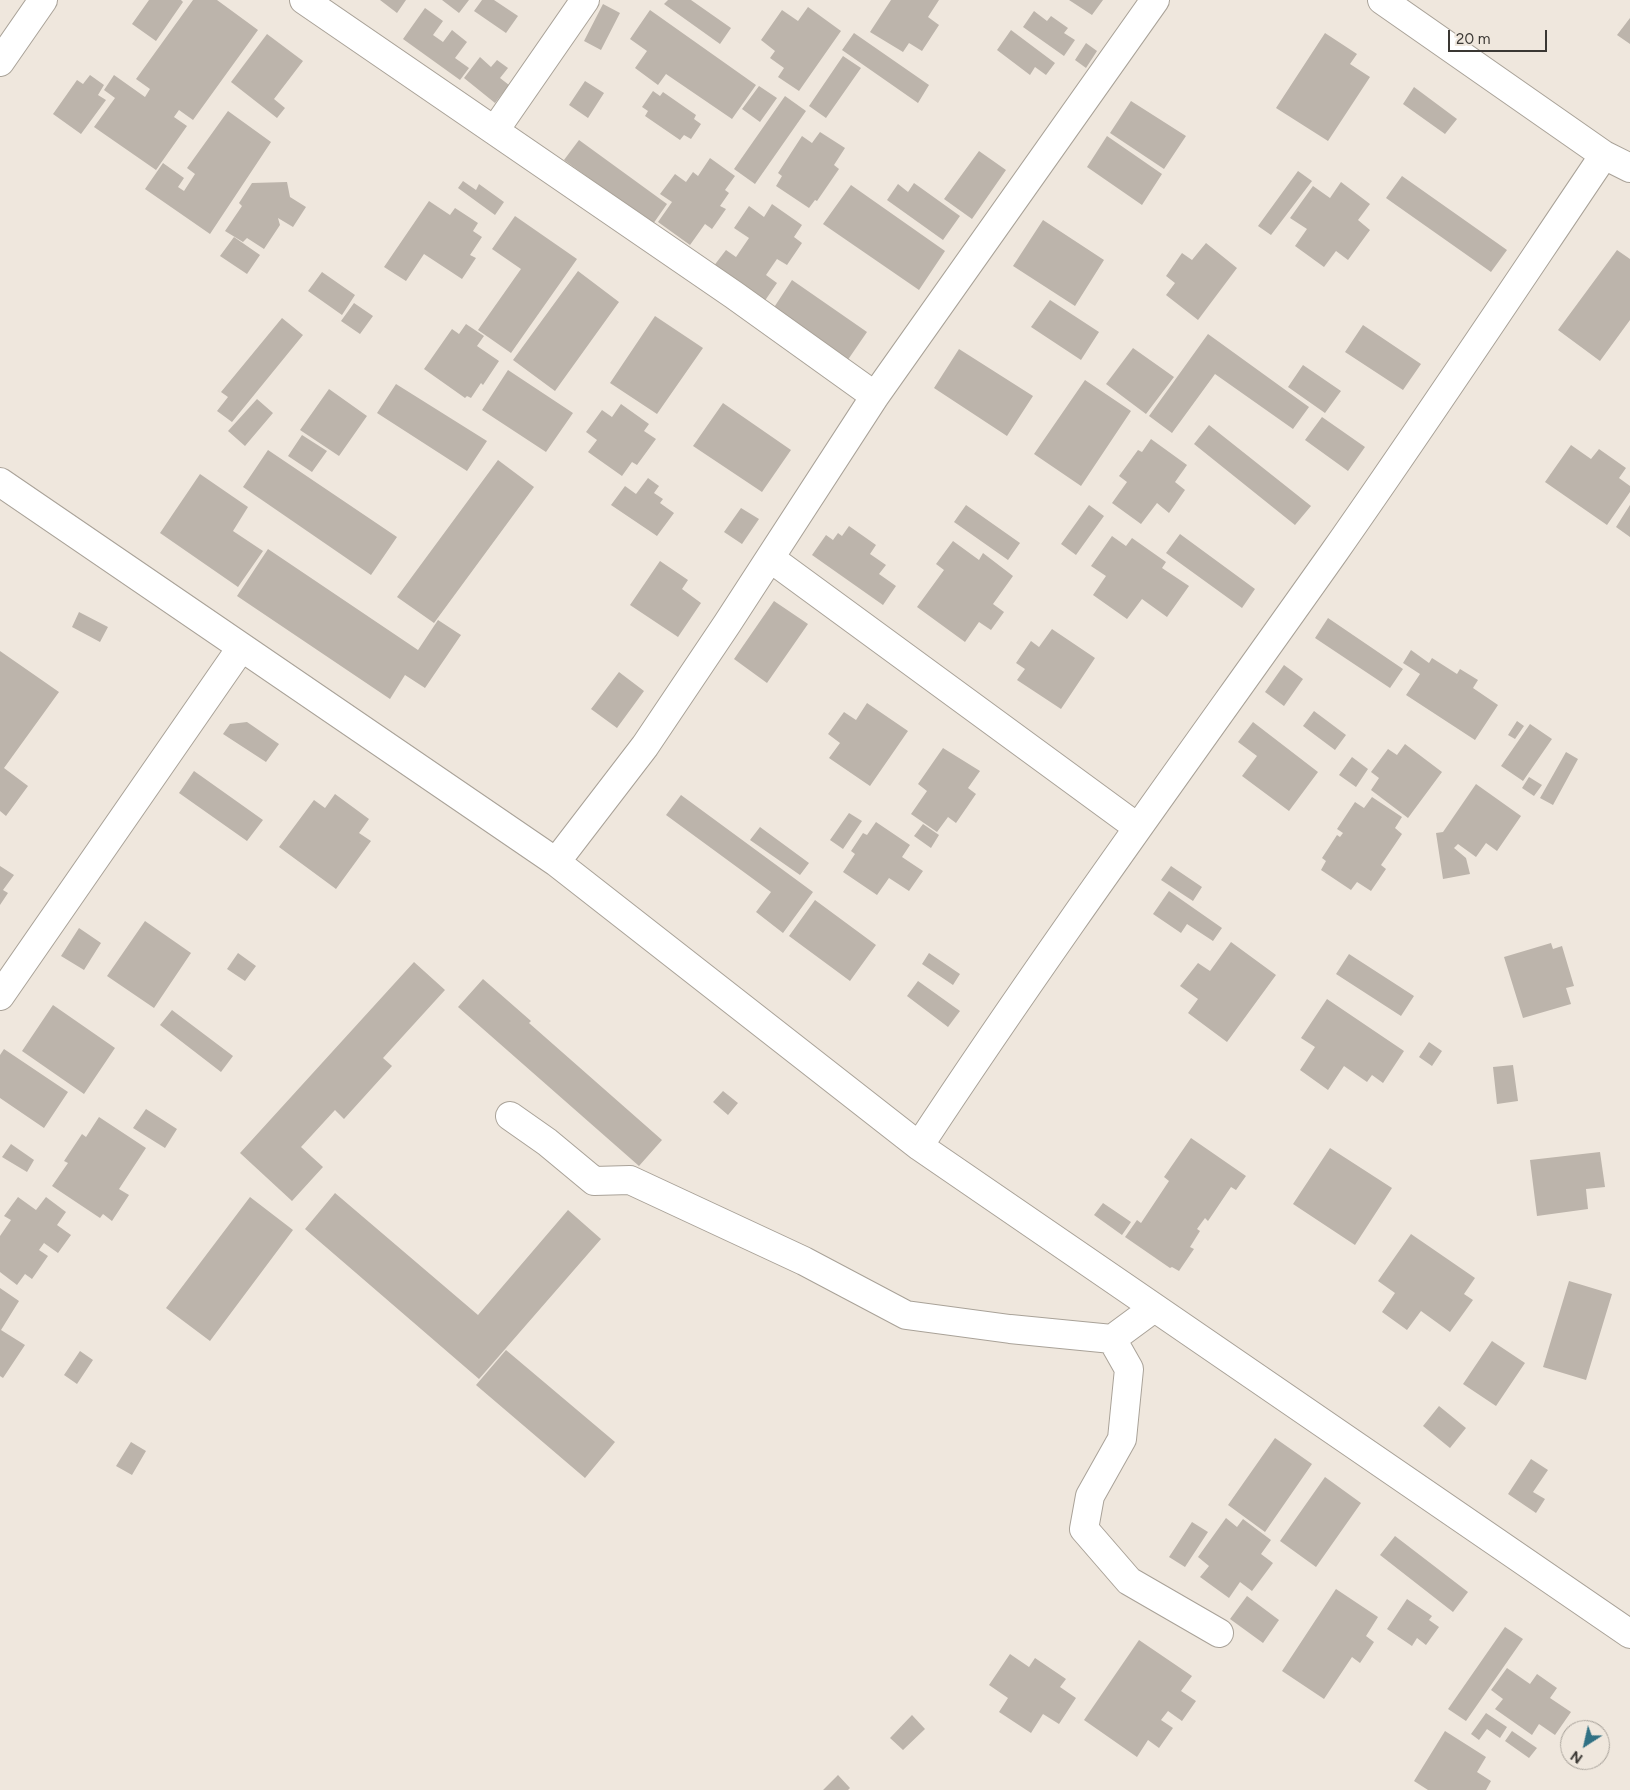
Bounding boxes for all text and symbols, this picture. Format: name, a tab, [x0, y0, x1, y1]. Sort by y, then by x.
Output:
scale bar	[1450, 20, 1549, 52]
text: 20 m	[1456, 30, 1490, 48]
north arrow	[1560, 1720, 1610, 1770]
text: N	[1567, 1747, 1586, 1767]

